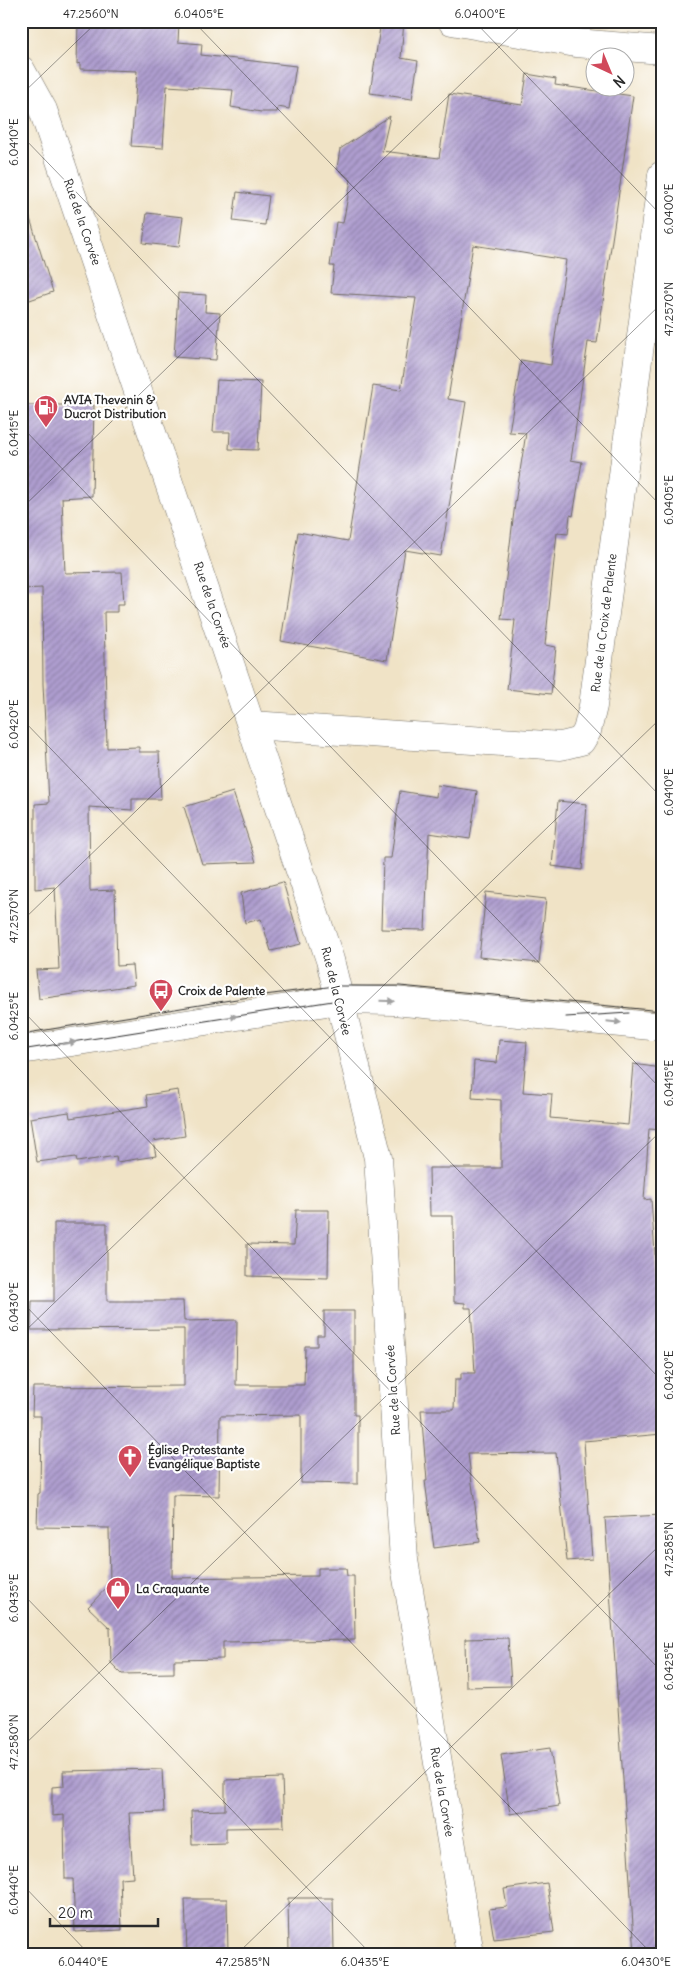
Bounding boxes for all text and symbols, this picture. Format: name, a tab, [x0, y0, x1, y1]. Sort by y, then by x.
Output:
text: 47.2560°N	[63, 6, 119, 21]
text: 6.0405°E	[174, 6, 224, 21]
text: 6.0400°E	[454, 6, 506, 21]
north arrow	[586, 48, 636, 98]
text: N	[609, 72, 629, 91]
text: 6.0410°E	[6, 118, 21, 166]
street label: Rue de la Corvée	[61, 176, 104, 267]
text: 6.0400°E	[661, 183, 676, 235]
text: 47.2570°N	[661, 282, 676, 336]
place label: AVIA Thevenin & Ducrot Distribution	[64, 392, 166, 421]
fuel station icon: AVIA Thevenin & Ducrot Distribution	[33, 394, 59, 428]
text: 6.0415°E	[6, 410, 21, 456]
text: 6.0405°E	[661, 475, 676, 525]
street label: Rue de la Croix de Palente	[588, 553, 619, 693]
street label: Rue de la Corvée	[191, 559, 234, 650]
text: 6.0420°E	[6, 699, 21, 749]
text: 6.0410°E	[661, 768, 676, 816]
text: 47.2570°N	[6, 889, 21, 943]
street label: Rue de la Corvée	[318, 945, 355, 1037]
bus stop icon: Croix de Palente	[148, 978, 174, 1012]
place label: Croix de Palente	[178, 983, 266, 998]
text: 6.0425°E	[6, 992, 21, 1040]
one-way arrow	[380, 997, 396, 1005]
one-way arrow	[222, 1013, 238, 1021]
one-way arrow	[606, 1018, 622, 1026]
one-way arrow	[62, 1038, 78, 1046]
text: 6.0415°E	[661, 1060, 676, 1106]
text: 6.0430°E	[6, 1282, 21, 1332]
street label: Rue de la Corvée	[382, 1344, 403, 1436]
text: 6.0420°E	[661, 1350, 676, 1400]
place label: Église Protestante Évangélique Baptiste	[148, 1442, 260, 1472]
church icon: Église Protestante Évangélique Baptiste	[117, 1444, 143, 1478]
text: 47.2585°N	[661, 1522, 676, 1576]
text: 6.0435°E	[6, 1573, 21, 1623]
shop icon: La Craquante	[105, 1576, 131, 1610]
place label: La Craquante	[136, 1581, 210, 1597]
text: 6.0425°E	[661, 1642, 676, 1690]
text: 47.2580°N	[6, 1714, 21, 1770]
street label: Rue de la Corvée	[427, 1746, 458, 1838]
text: 6.0440°E	[6, 1865, 21, 1915]
scale bar	[50, 1895, 158, 1927]
text: 20 m	[58, 1903, 93, 1922]
text: 6.0440°E	[58, 1954, 108, 1969]
text: 47.2585°N	[216, 1954, 270, 1969]
text: 6.0435°E	[340, 1954, 390, 1969]
text: 6.0430°E	[621, 1954, 671, 1969]

